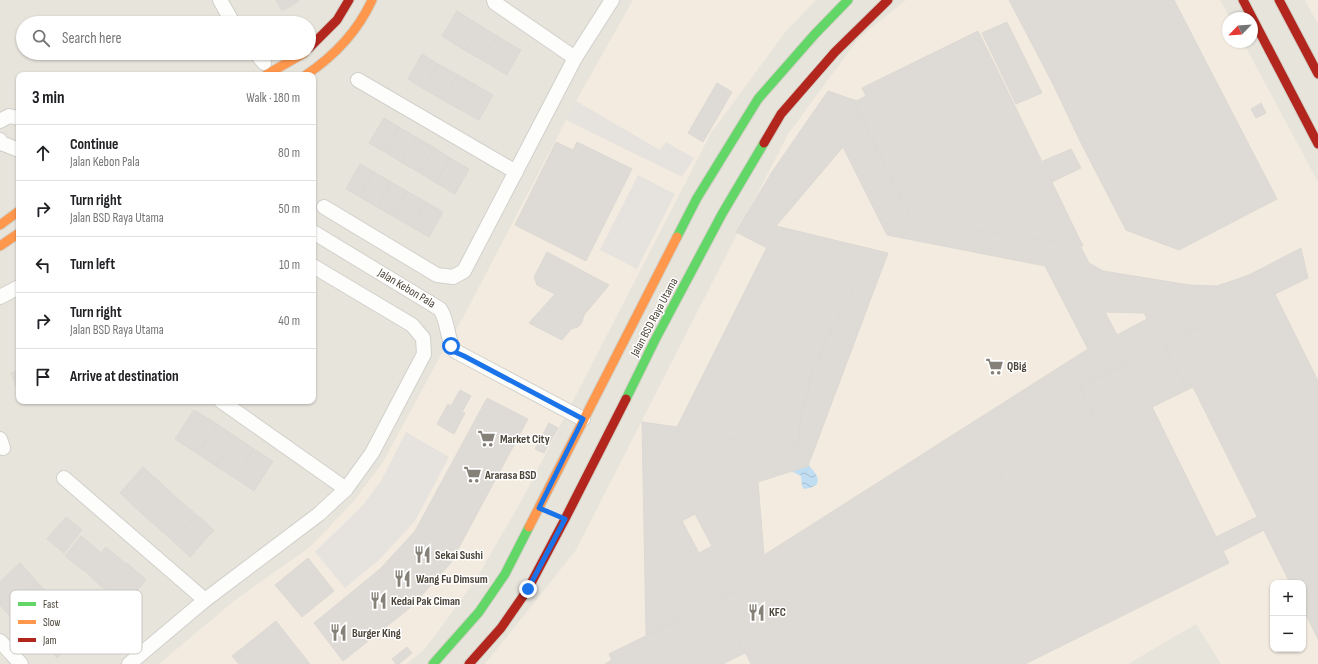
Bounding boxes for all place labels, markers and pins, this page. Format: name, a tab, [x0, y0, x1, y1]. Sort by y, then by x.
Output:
supermarket icon: QBig	[984, 356, 1004, 376]
place label: QBig	[1007, 359, 1026, 374]
supermarket icon: Market City	[477, 429, 497, 449]
place label: Market City	[500, 432, 550, 447]
supermarket icon: Ararasa BSD	[462, 465, 482, 485]
place label: Ararasa BSD	[484, 468, 537, 483]
restaurant icon: Sekai Sushi	[412, 545, 432, 565]
place label: Sekai Sushi	[435, 548, 483, 563]
restaurant icon: Wang Fu Dimsum	[393, 569, 413, 589]
place label: Wang Fu Dimsum	[416, 572, 488, 587]
restaurant icon: Kedai Pak Ciman	[368, 591, 388, 611]
place label: Kedai Pak Ciman	[391, 594, 460, 609]
restaurant icon: KFC	[746, 602, 766, 622]
place label: KFC	[769, 605, 786, 620]
restaurant icon: Burger King	[329, 623, 349, 643]
place label: Burger King	[352, 626, 401, 641]

